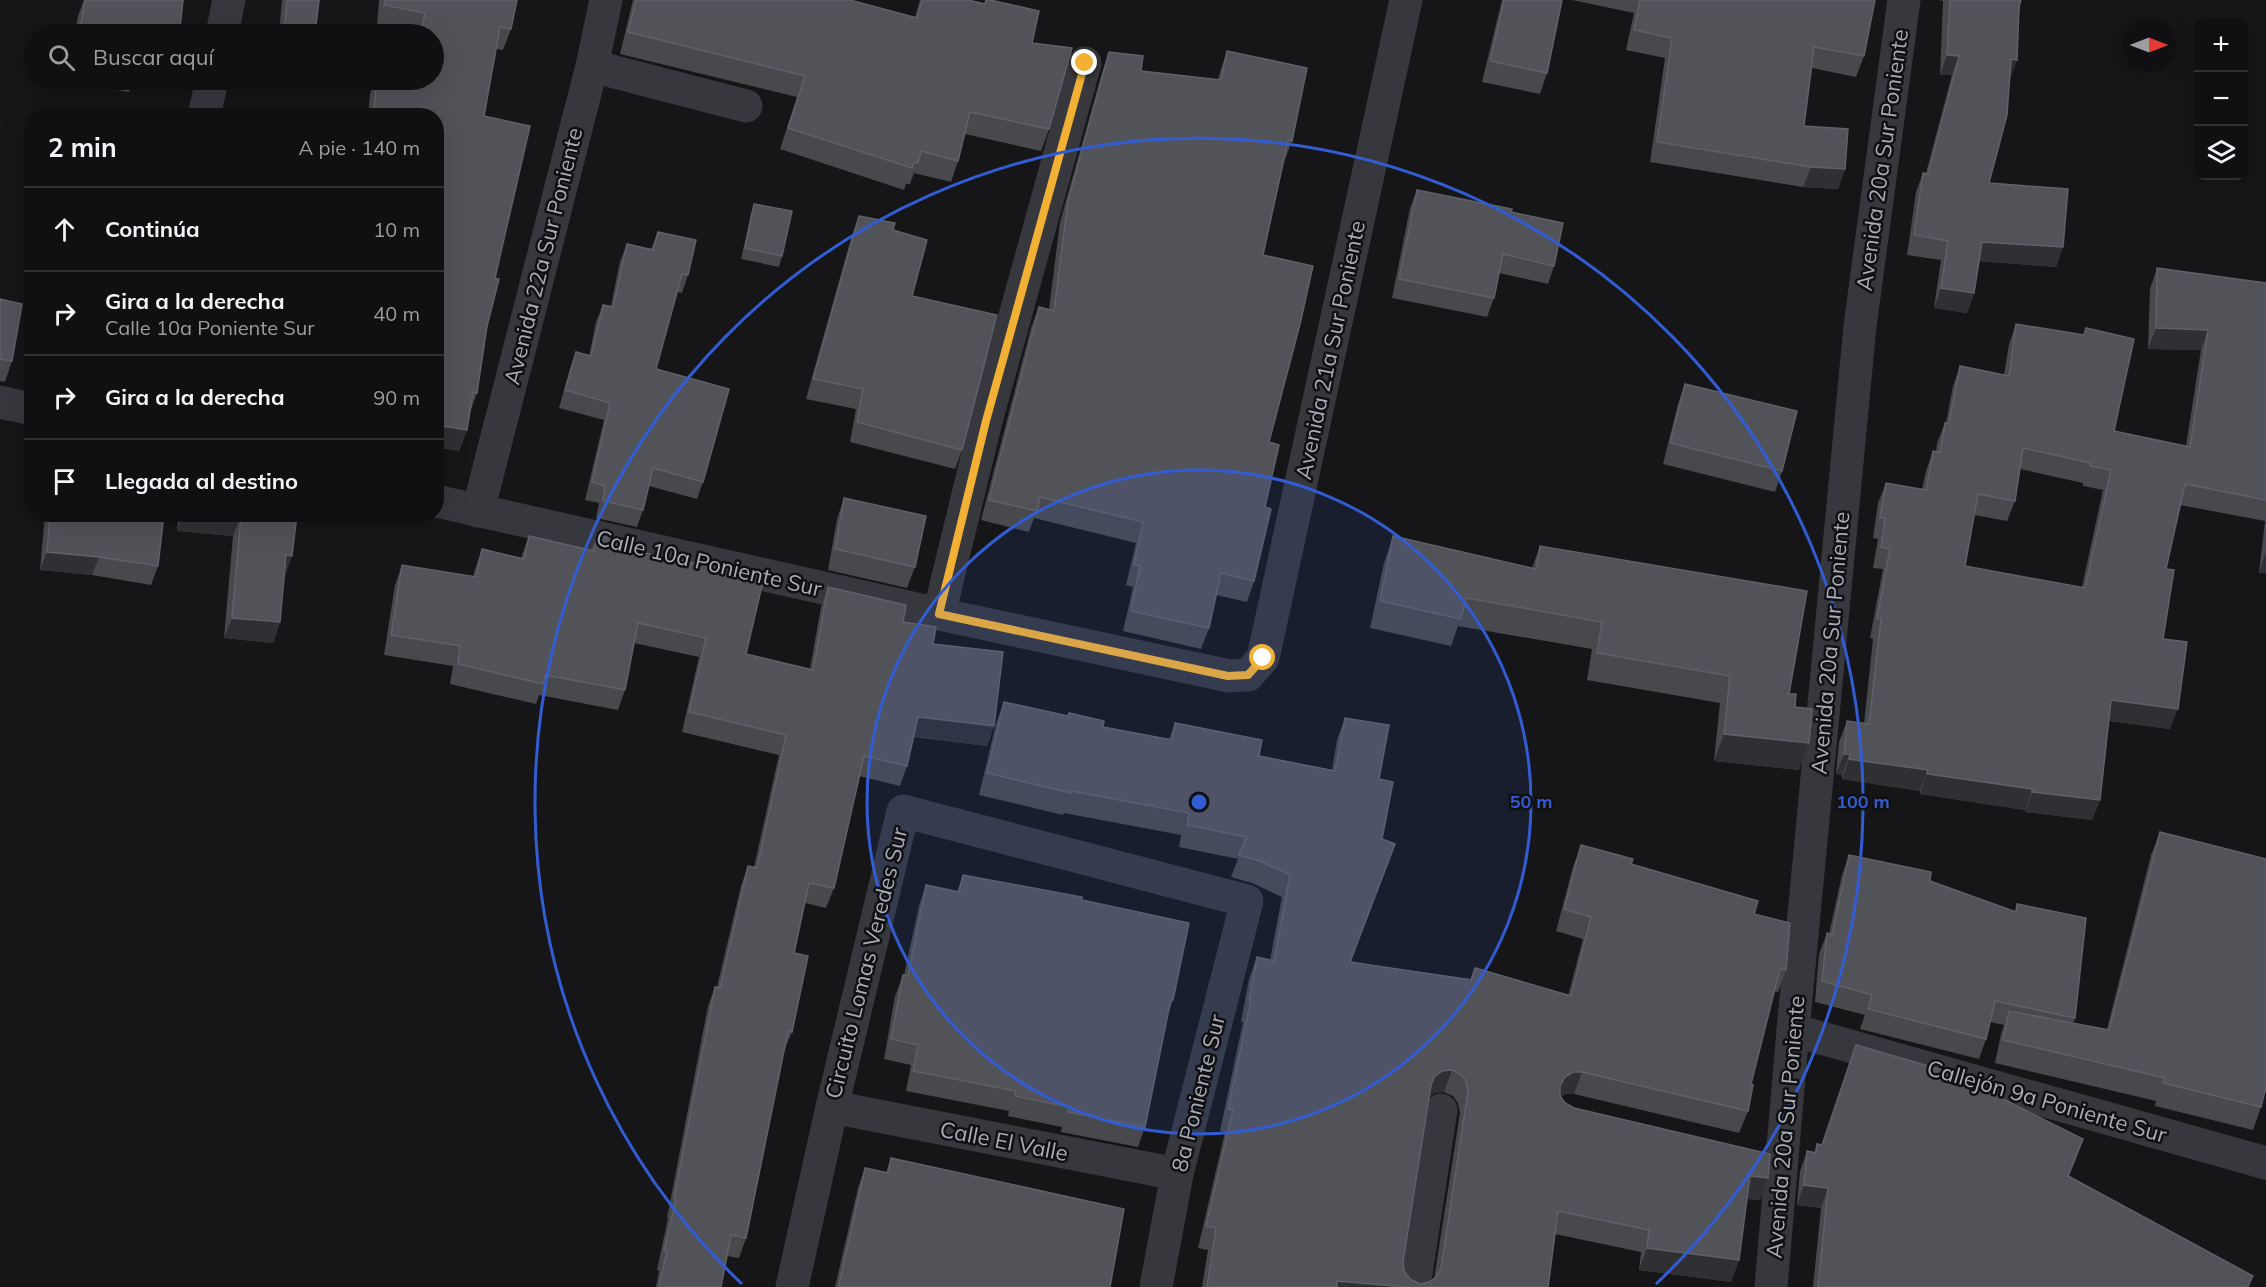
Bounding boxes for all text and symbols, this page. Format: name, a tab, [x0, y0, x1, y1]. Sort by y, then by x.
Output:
north arrow	[2122, 18, 2176, 72]
map controls	[2194, 18, 2248, 180]
button: +	[2194, 18, 2248, 72]
search box	[24, 24, 444, 90]
street label: Avenida 20a Sur Poniente	[1850, 27, 1914, 293]
icon: search	[45, 41, 78, 74]
text: Buscar aquí	[93, 43, 214, 71]
route end	[1071, 49, 1097, 75]
button: −	[2194, 72, 2248, 126]
street label: Avenida 22a Sur Poniente	[498, 125, 588, 387]
button: layers	[2194, 126, 2248, 180]
text: 2 min	[48, 131, 117, 164]
text: A pie · 140 m	[299, 135, 420, 160]
icon: ahead	[48, 213, 81, 246]
text: Continúa	[105, 215, 200, 243]
text: 10 m	[373, 217, 420, 242]
street label: Avenida 21a Sur Poniente	[1289, 218, 1371, 482]
text: Gira a la derecha	[105, 287, 285, 315]
icon: right	[48, 297, 81, 330]
text: 40 m	[373, 301, 420, 326]
text: Calle 10a Poniente Sur	[105, 315, 315, 340]
icon: right	[48, 381, 81, 414]
text: Gira a la derecha	[105, 383, 285, 411]
text: 90 m	[373, 385, 420, 410]
icon: arrive	[48, 465, 81, 498]
text: Llegada al destino	[105, 467, 298, 495]
street label: Avenida 20a Sur Poniente	[1805, 510, 1855, 776]
street label: Calle 10a Poniente Sur	[594, 523, 824, 603]
route start	[1249, 644, 1275, 670]
text: 50 m	[1510, 790, 1552, 813]
text: 100 m	[1836, 790, 1890, 813]
centre of rings	[1189, 792, 1209, 812]
street label: Circuito Lomas Veredes Sur	[819, 824, 913, 1102]
street label: Avenida 20a Sur Poniente	[1760, 994, 1810, 1260]
street label: 8a Poniente Sur	[1165, 1011, 1231, 1175]
street label: Callejón 9a Poniente Sur	[1924, 1053, 2170, 1149]
street label: Calle El Valle	[938, 1115, 1070, 1167]

